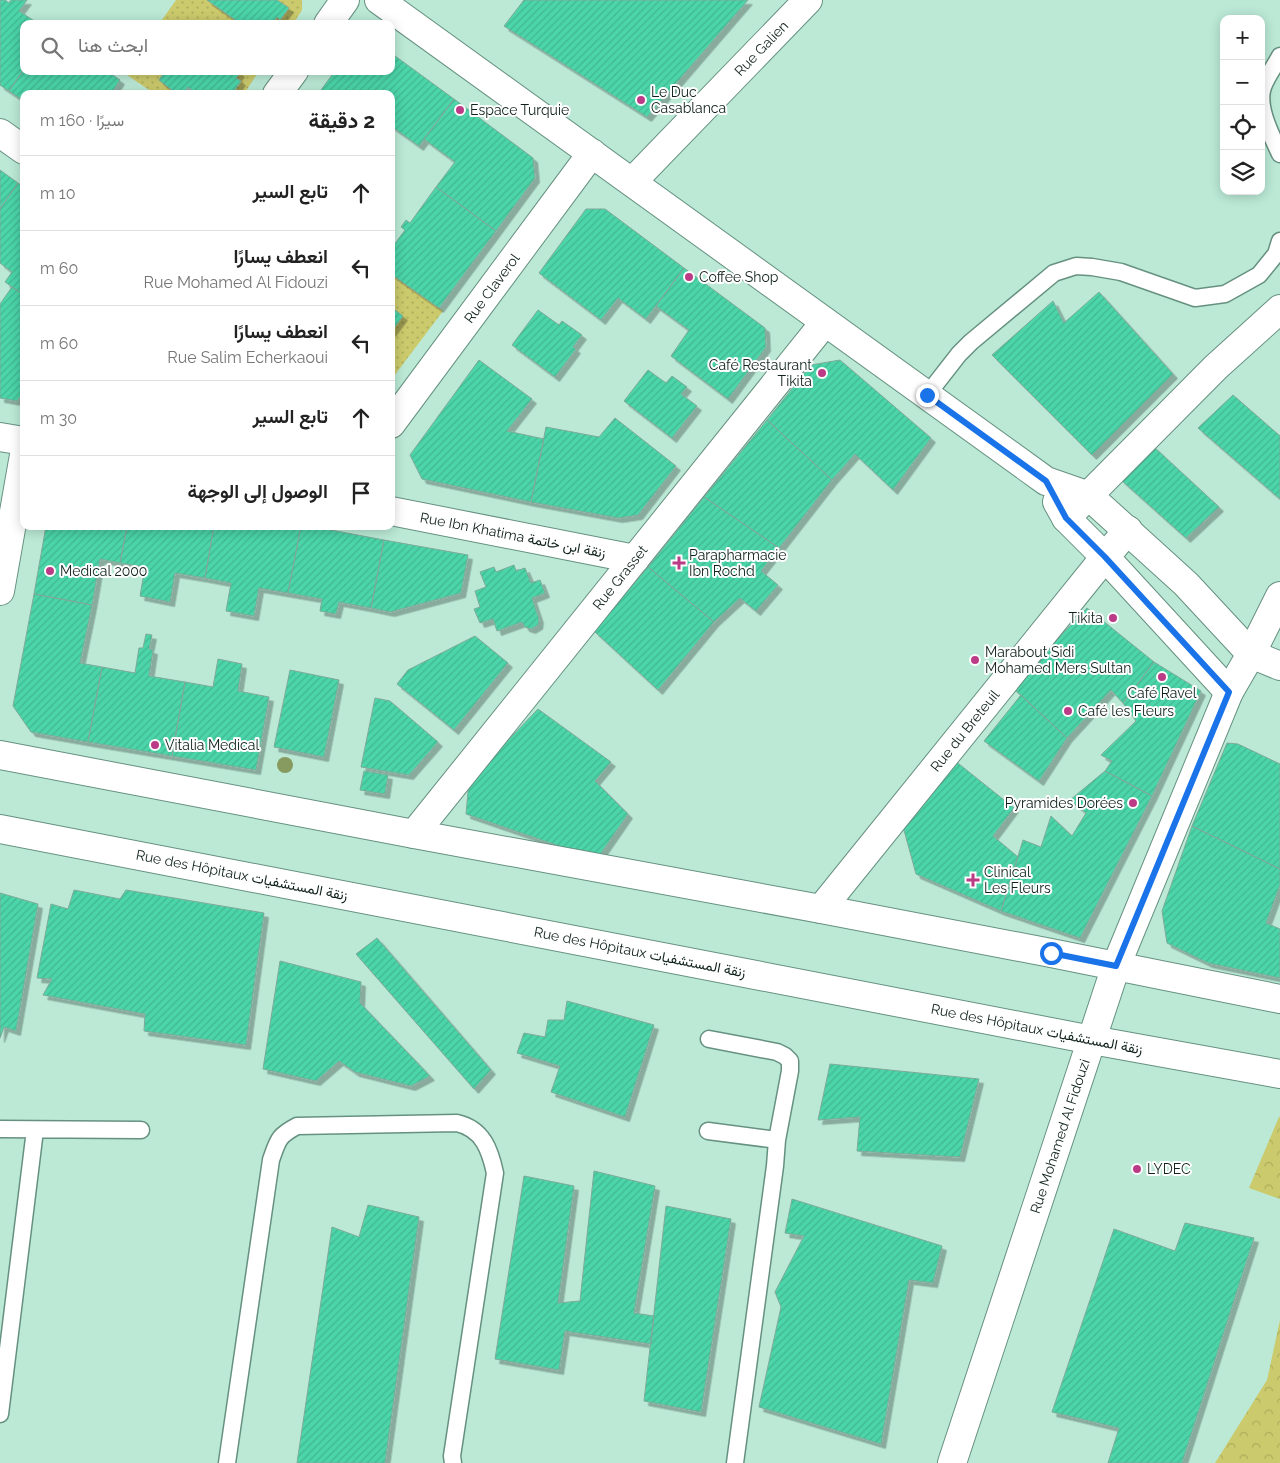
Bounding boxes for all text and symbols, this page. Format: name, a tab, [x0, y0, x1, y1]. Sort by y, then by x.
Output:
map controls	[1220, 15, 1265, 195]
button: +	[1220, 15, 1265, 60]
street label: Rue Galien	[731, 18, 791, 79]
search box	[20, 20, 395, 75]
icon: search	[38, 34, 66, 62]
text: ابحث هنا	[78, 34, 148, 56]
button: −	[1220, 60, 1265, 105]
place label: Le Duc Casablanca	[651, 84, 726, 116]
marker: Le Duc Casablanca	[635, 94, 647, 106]
place label: Espace Turquie	[470, 102, 569, 118]
marker: Espace Turquie	[454, 104, 466, 116]
button: locate	[1220, 105, 1265, 150]
text: 2 دقيقة	[309, 108, 375, 133]
text: سيرًا · 160 m	[40, 111, 124, 130]
button: layers	[1220, 150, 1265, 195]
icon: ahead	[347, 179, 375, 207]
text: تابع السير	[253, 180, 328, 202]
text: 10 m	[40, 184, 75, 203]
text: انعطف يسارًا	[234, 245, 328, 267]
street label: Rue Claverol	[461, 250, 523, 326]
icon: left	[347, 254, 375, 282]
text: 60 m	[40, 259, 78, 278]
place label: Coffee Shop	[699, 269, 779, 285]
marker: Coffee Shop	[683, 271, 695, 283]
text: Rue Mohamed Al Fidouzi	[144, 273, 328, 292]
text: انعطف يسارًا	[234, 320, 328, 342]
icon: left	[347, 329, 375, 357]
text: 60 m	[40, 334, 78, 353]
text: Rue Salim Echerkaoui	[167, 348, 328, 367]
place label: Café Restaurant Tikita	[709, 357, 812, 389]
marker: Café Restaurant Tikita	[816, 367, 828, 379]
route end	[916, 384, 939, 407]
icon: ahead	[347, 404, 375, 432]
text: تابع السير	[253, 405, 328, 427]
text: 30 m	[40, 409, 77, 428]
icon: arrive	[347, 479, 375, 507]
text: الوصول إلى الوجهة	[188, 480, 328, 502]
street label: Rue Ibn Khatima زنقة ابن خاتمة	[419, 509, 607, 562]
street label: Rue Grasset	[589, 542, 651, 613]
place label: Parapharmacie Ibn Rochd	[689, 547, 787, 579]
marker: Parapharmacie Ibn Rochd	[673, 557, 685, 569]
place label: Medical 2000	[60, 563, 147, 579]
marker: Medical 2000	[44, 565, 56, 577]
place label: Tikita	[1069, 610, 1103, 626]
marker: Tikita	[1107, 612, 1119, 624]
place label: Marabout Sidi Mohamed Mers Sultan	[985, 644, 1131, 676]
marker: Marabout Sidi Mohamed Mers Sultan	[969, 654, 981, 666]
marker: Café Ravel	[1156, 671, 1168, 683]
place label: Café Ravel	[1127, 685, 1197, 701]
street label: Rue du Breteuil	[927, 687, 1003, 775]
place label: Café les Fleurs	[1078, 703, 1174, 719]
marker: Café les Fleurs	[1062, 705, 1074, 717]
place label: Vitalia Medical	[165, 737, 259, 753]
marker: Vitalia Medical	[149, 739, 161, 751]
place label: Pyramides Dorées	[1005, 795, 1123, 811]
marker: Pyramides Dorées	[1127, 797, 1139, 809]
street label: Rue des Hôpitaux زنقة المستشفيات	[135, 847, 349, 904]
place label: Clinical Les Fleurs	[984, 864, 1051, 896]
marker: Clinical Les Fleurs	[966, 873, 980, 887]
street label: Rue des Hôpitaux زنقة المستشفيات	[533, 924, 747, 981]
route start	[1040, 942, 1063, 965]
street label: Rue des Hôpitaux زنقة المستشفيات	[930, 1001, 1144, 1058]
street label: Rue Mohamed Al Fidouzi	[1027, 1057, 1093, 1216]
place label: LYDEC	[1147, 1161, 1191, 1177]
marker: LYDEC	[1131, 1163, 1143, 1175]

